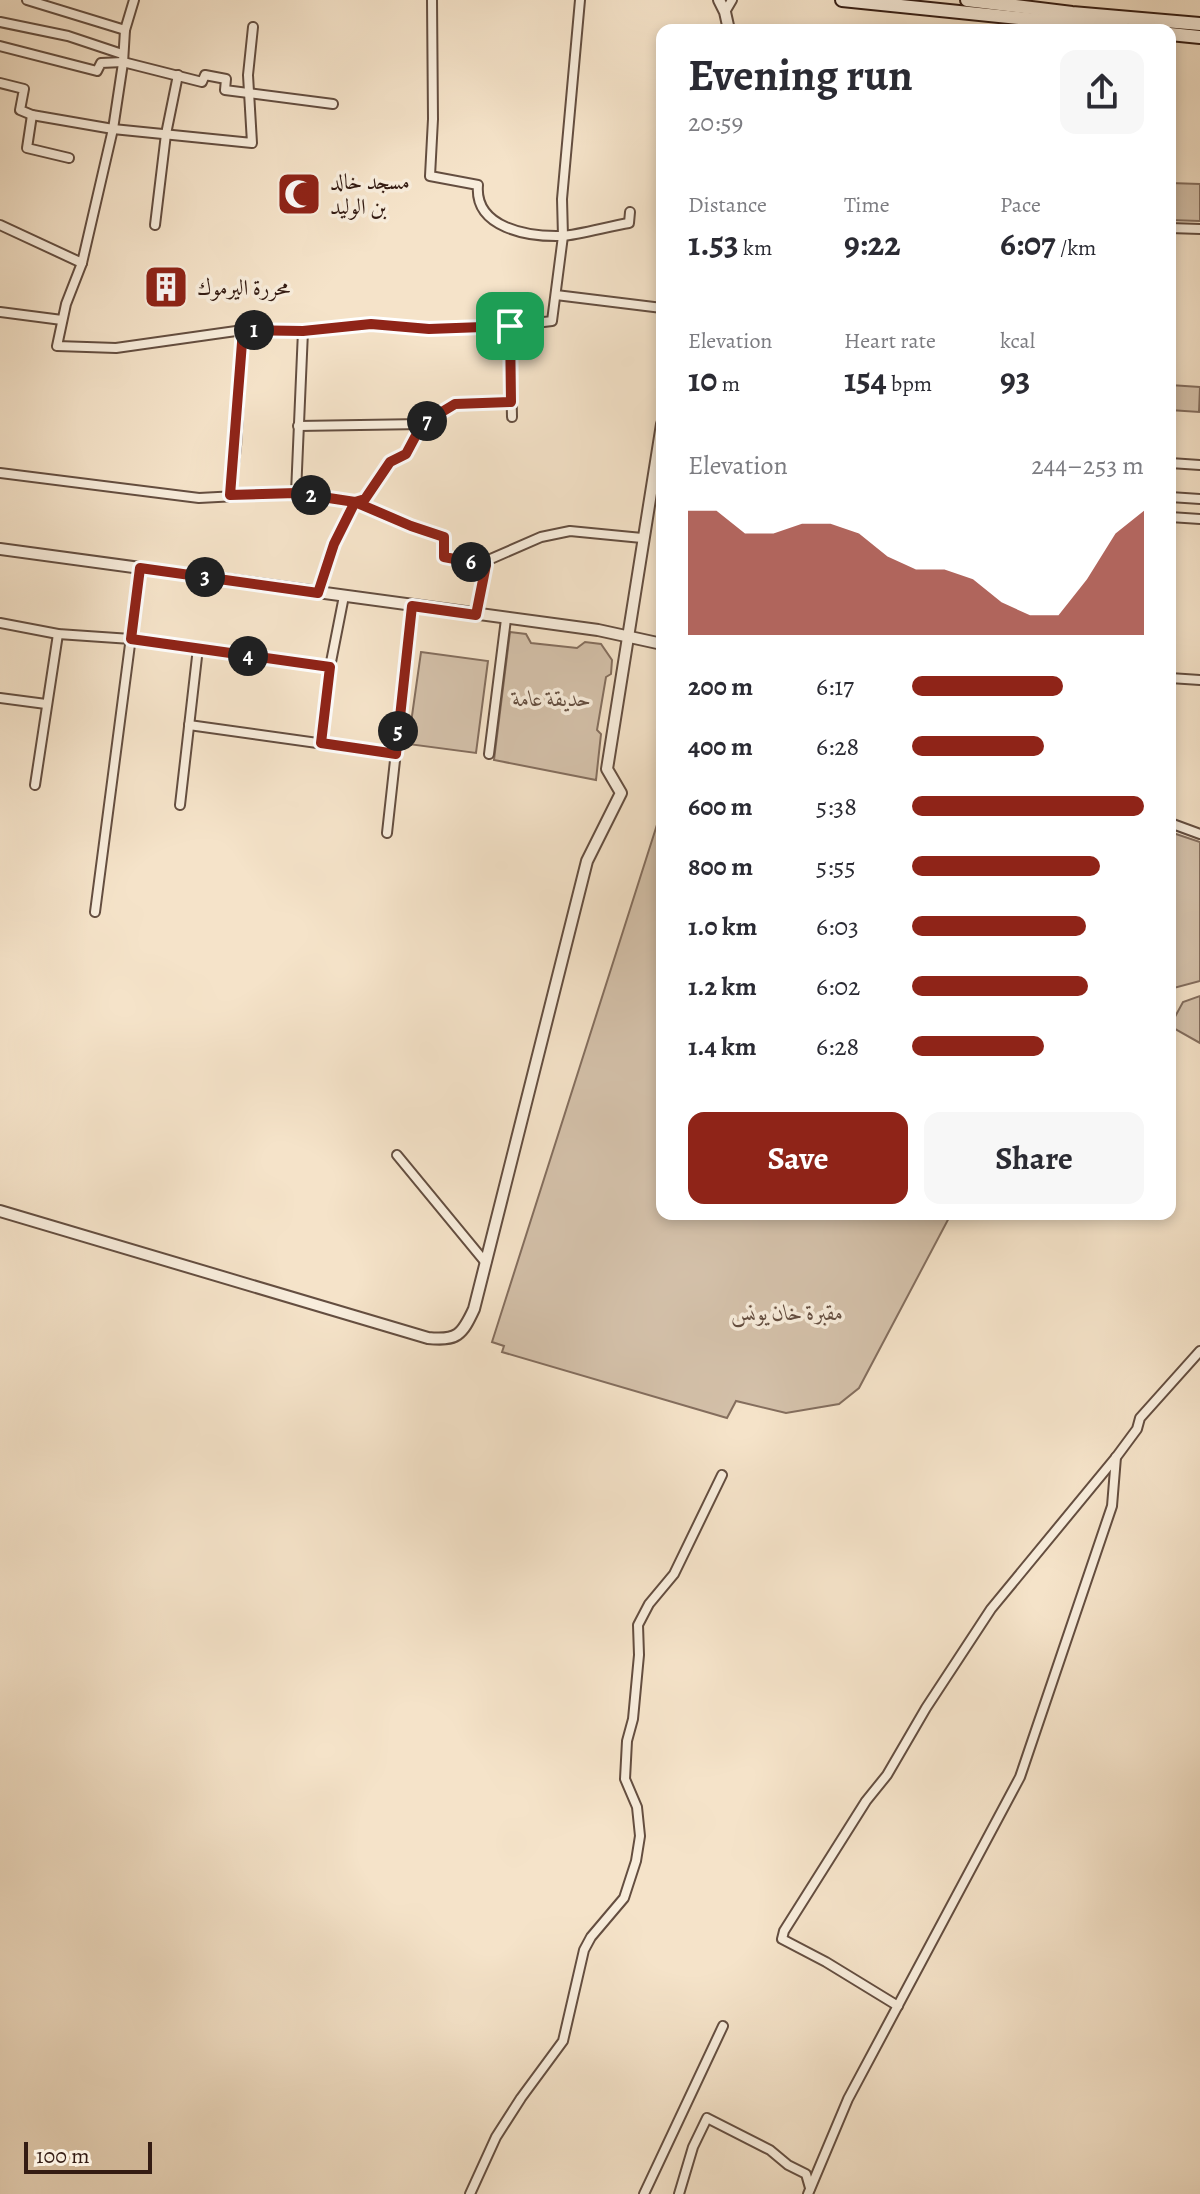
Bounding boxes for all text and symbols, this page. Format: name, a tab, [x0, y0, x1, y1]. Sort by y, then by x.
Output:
text: Evening run	[688, 45, 913, 105]
button: share	[1060, 50, 1144, 134]
text: 20:59	[688, 105, 743, 140]
place label: مسجد خالد بن الوليد	[330, 167, 410, 222]
mosque icon: مسجد خالد بن الوليد	[275, 170, 323, 218]
text: Distance	[688, 190, 767, 220]
text: Time	[844, 190, 890, 220]
text: Pace	[1000, 190, 1041, 220]
text: 1.53	[688, 220, 739, 267]
text: 9:22	[844, 220, 901, 267]
text: 6:07	[1000, 220, 1056, 267]
text: km	[739, 233, 772, 263]
text: /km	[1056, 233, 1096, 263]
building icon: محررة اليرموك	[142, 263, 190, 311]
place label: محررة اليرموك	[197, 273, 291, 303]
pin	[476, 292, 544, 360]
icon: arrive	[488, 304, 532, 348]
pin: 1	[234, 310, 274, 350]
text: 1	[250, 315, 258, 345]
text: Elevation	[688, 326, 772, 356]
text: Heart rate	[844, 326, 936, 356]
text: kcal	[1000, 326, 1035, 356]
text: 10	[688, 356, 717, 403]
text: 154	[844, 356, 887, 403]
text: 93	[1000, 356, 1030, 403]
text: m	[717, 369, 740, 399]
text: bpm	[887, 369, 932, 399]
pin: 7	[407, 401, 447, 441]
text: 7	[422, 406, 432, 436]
text: Elevation	[688, 448, 788, 483]
text: 244–253 m	[1031, 448, 1144, 483]
pin: 2	[291, 475, 331, 515]
text: 2	[306, 480, 316, 510]
pin: 6	[451, 542, 491, 582]
text: 6	[466, 547, 476, 577]
pin: 3	[185, 557, 225, 597]
text: 3	[200, 562, 210, 592]
pin: 4	[228, 636, 268, 676]
text: 4	[243, 641, 253, 671]
text: 200 m	[688, 669, 753, 704]
text: 6:17	[816, 669, 854, 704]
park label: حديقة عامة	[511, 684, 591, 714]
pin: 5	[378, 711, 418, 751]
text: 5	[393, 716, 403, 746]
text: 400 m	[688, 729, 753, 764]
text: 6:28	[816, 729, 859, 764]
text: 600 m	[688, 789, 753, 824]
text: 5:38	[816, 789, 857, 824]
text: 800 m	[688, 849, 753, 884]
text: 5:55	[816, 849, 856, 884]
text: 1.0 km	[688, 909, 757, 944]
text: 6:03	[816, 909, 859, 944]
text: 1.2 km	[688, 969, 757, 1004]
text: 6:02	[816, 969, 860, 1004]
text: 1.4 km	[688, 1029, 756, 1064]
text: 6:28	[816, 1029, 859, 1064]
button: Save	[688, 1112, 908, 1204]
button: Share	[924, 1112, 1144, 1204]
park label: مقبرة خان يونس	[730, 1298, 844, 1328]
scale bar	[24, 2138, 152, 2174]
text: 100 m	[36, 2141, 90, 2171]

